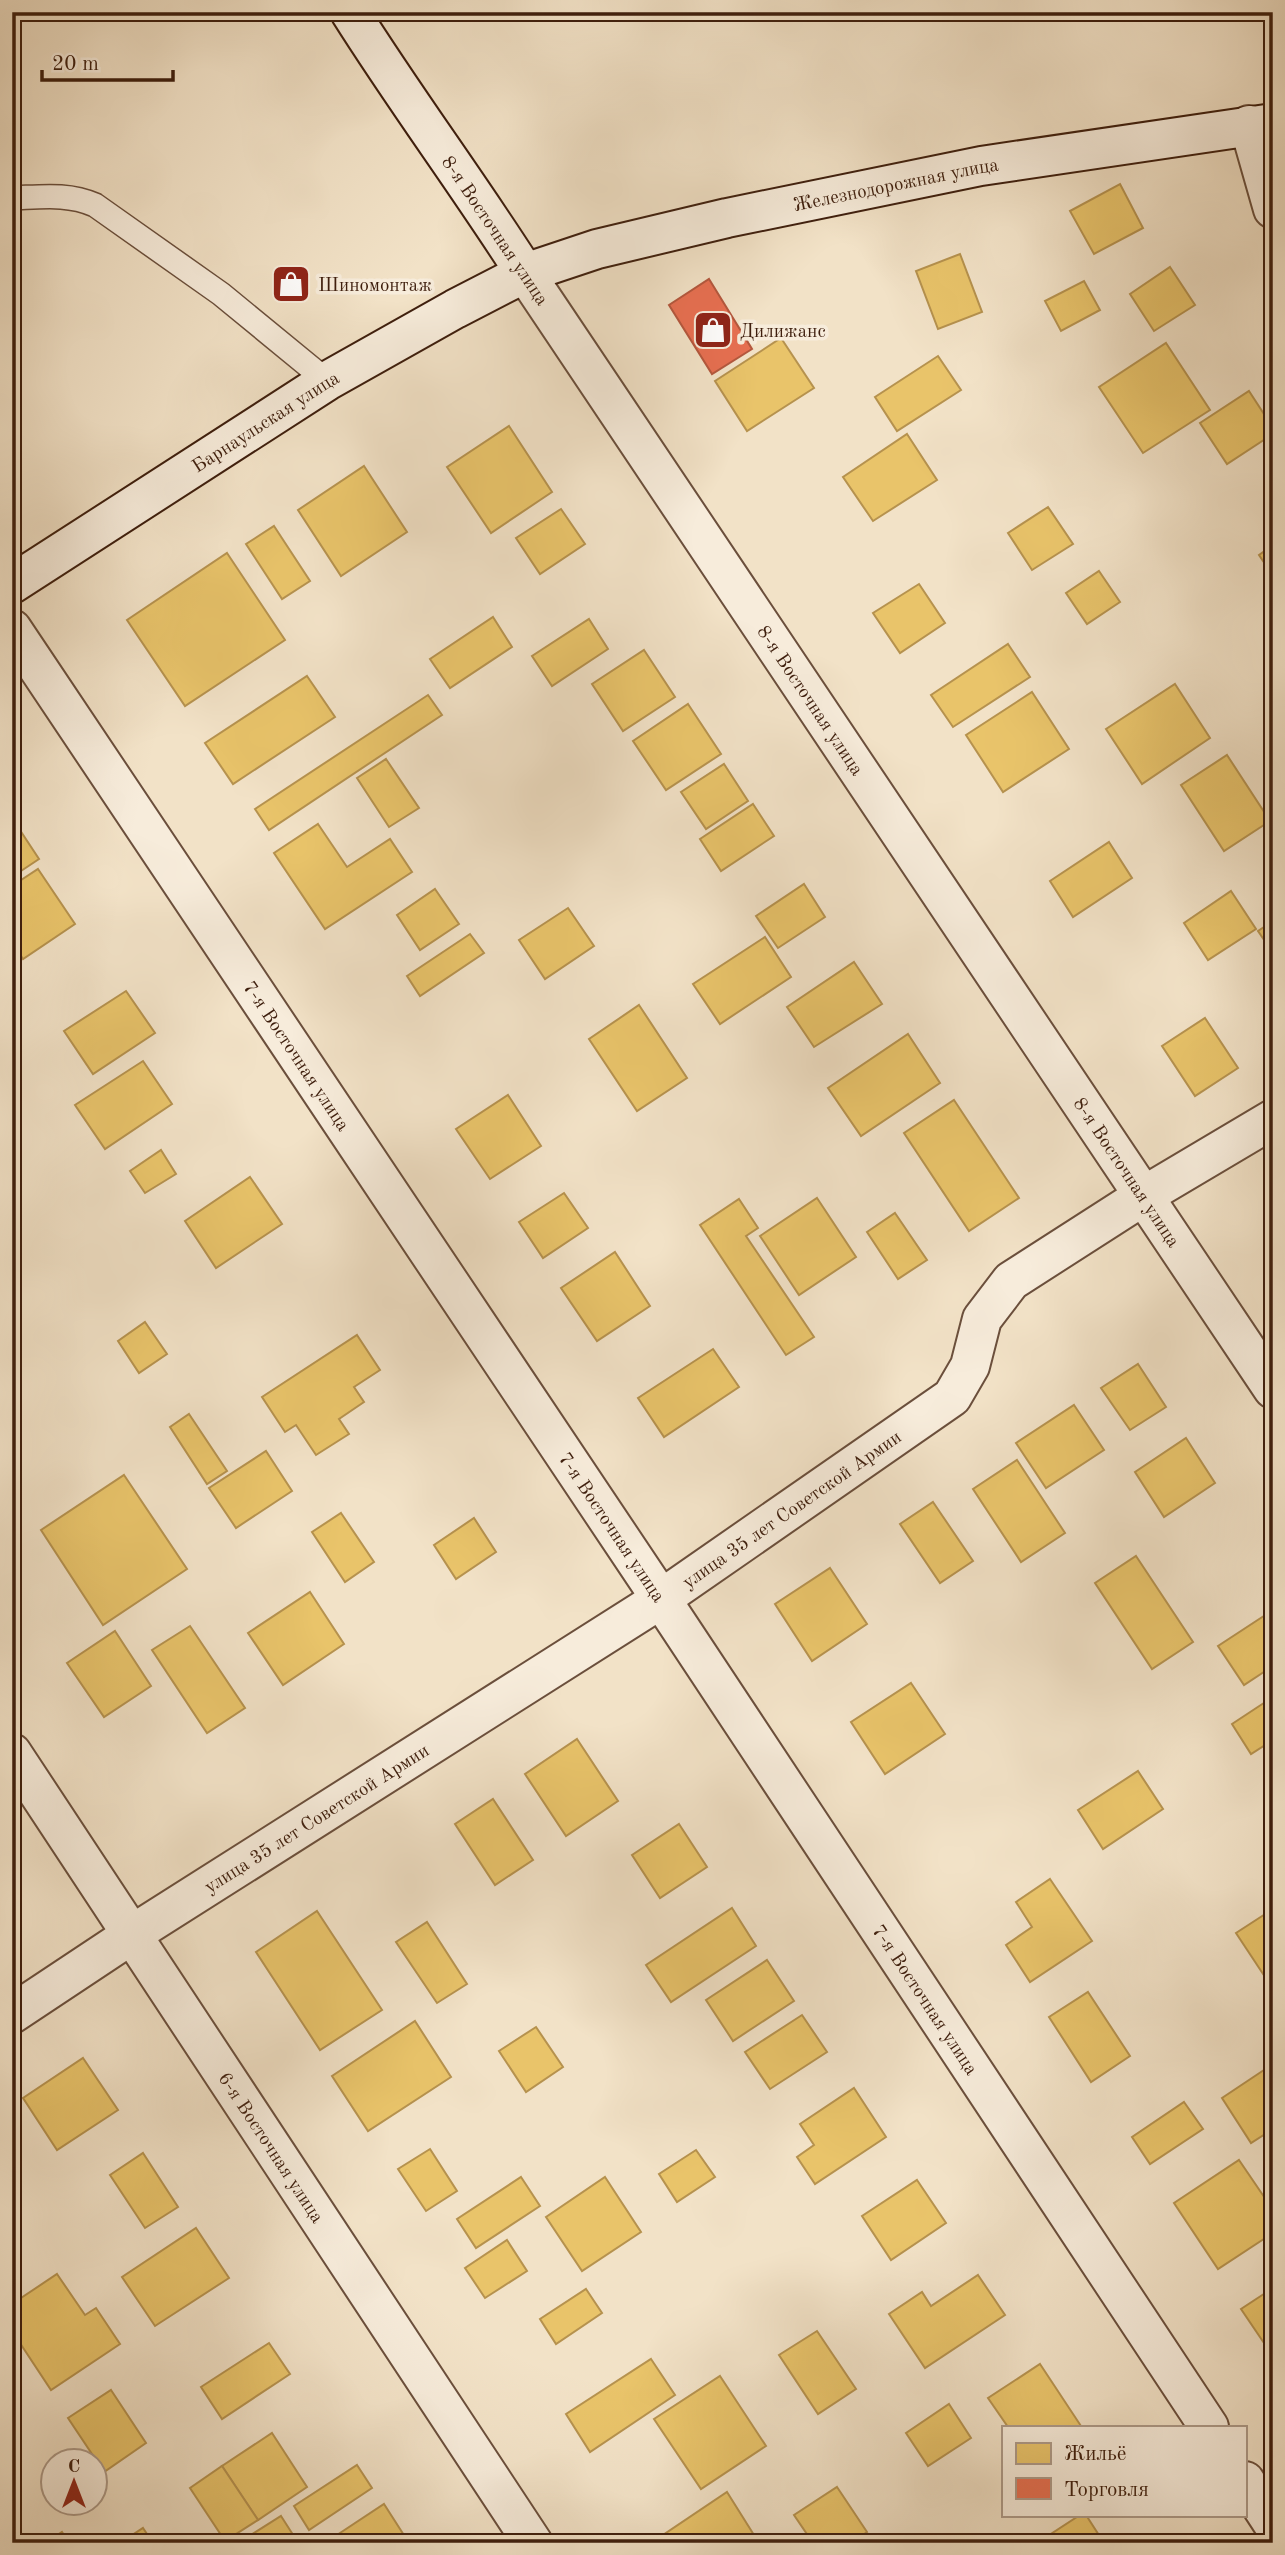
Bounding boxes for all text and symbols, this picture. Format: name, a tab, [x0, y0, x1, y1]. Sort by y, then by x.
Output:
scale bar	[42, 38, 173, 82]
text: 20 m	[52, 54, 99, 75]
street label: 8-я Восточная улица	[437, 153, 551, 310]
street label: Железнодорожная улица	[792, 156, 1001, 216]
shop icon: Шиномонтаж	[270, 263, 312, 305]
place label: Шиномонтаж	[318, 277, 432, 296]
shop icon: Дилижанс	[692, 309, 734, 351]
place label: Дилижанс	[740, 323, 826, 342]
street label: Барнаульская улица	[189, 369, 344, 477]
street label: 8-я Восточная улица	[752, 623, 866, 780]
street label: 7-я Восточная улица	[238, 978, 352, 1136]
street label: 8-я Восточная улица	[1069, 1095, 1182, 1252]
street label: улица 35 лет Советской Армии	[680, 1428, 906, 1593]
street label: 7-я Восточная улица	[554, 1450, 668, 1607]
street label: улица 35 лет Советской Армии	[202, 1742, 433, 1898]
street label: 7-я Восточная улица	[867, 1922, 981, 2080]
street label: 6-я Восточная улица	[213, 2070, 326, 2227]
legend	[1002, 2426, 1246, 2516]
text: Жильё	[1064, 2444, 1127, 2465]
north arrow	[38, 2446, 108, 2516]
text: С	[68, 2458, 80, 2477]
text: Торговля	[1064, 2480, 1149, 2501]

